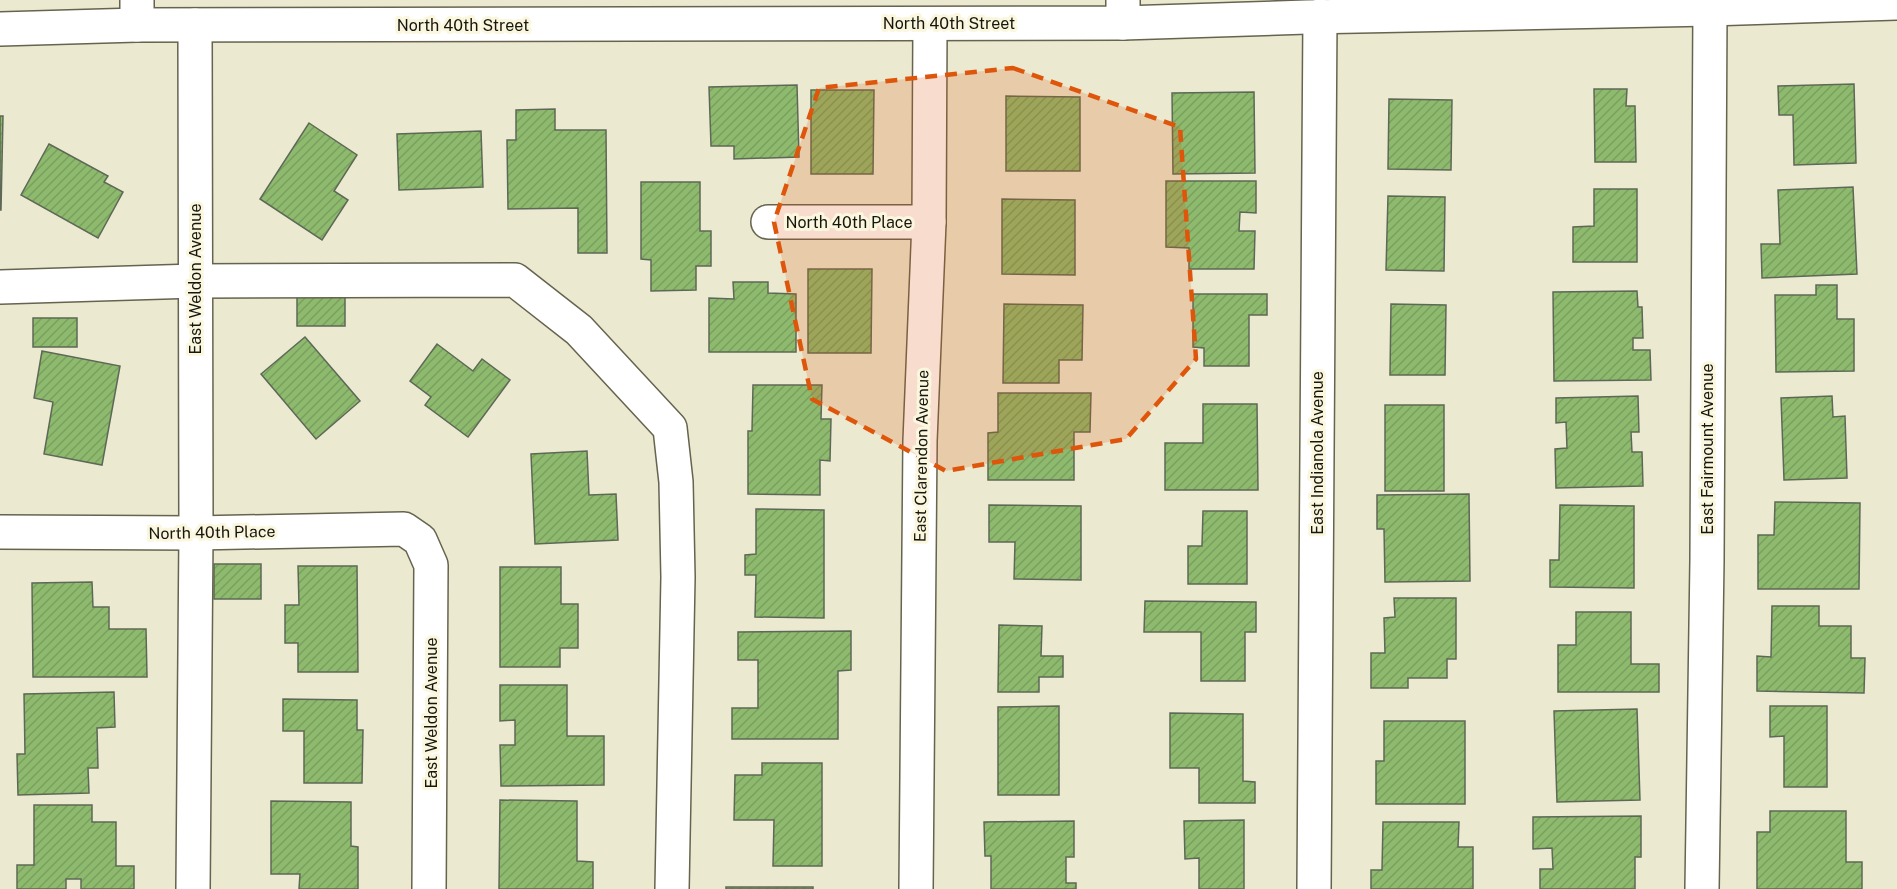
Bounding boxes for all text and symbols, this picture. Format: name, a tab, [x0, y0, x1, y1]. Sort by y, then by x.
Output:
street label: North 40th Street	[883, 14, 1015, 33]
street label: North 40th Street	[397, 16, 529, 35]
street label: East Weldon Avenue	[186, 204, 205, 354]
street label: North 40th Place	[785, 213, 913, 232]
street label: East Fairmount Avenue	[1698, 363, 1717, 535]
street label: East Clarendon Avenue	[910, 370, 933, 542]
street label: East Indianola Avenue	[1308, 371, 1327, 535]
street label: North 40th Place	[148, 522, 276, 543]
street label: East Weldon Avenue	[422, 638, 441, 788]

